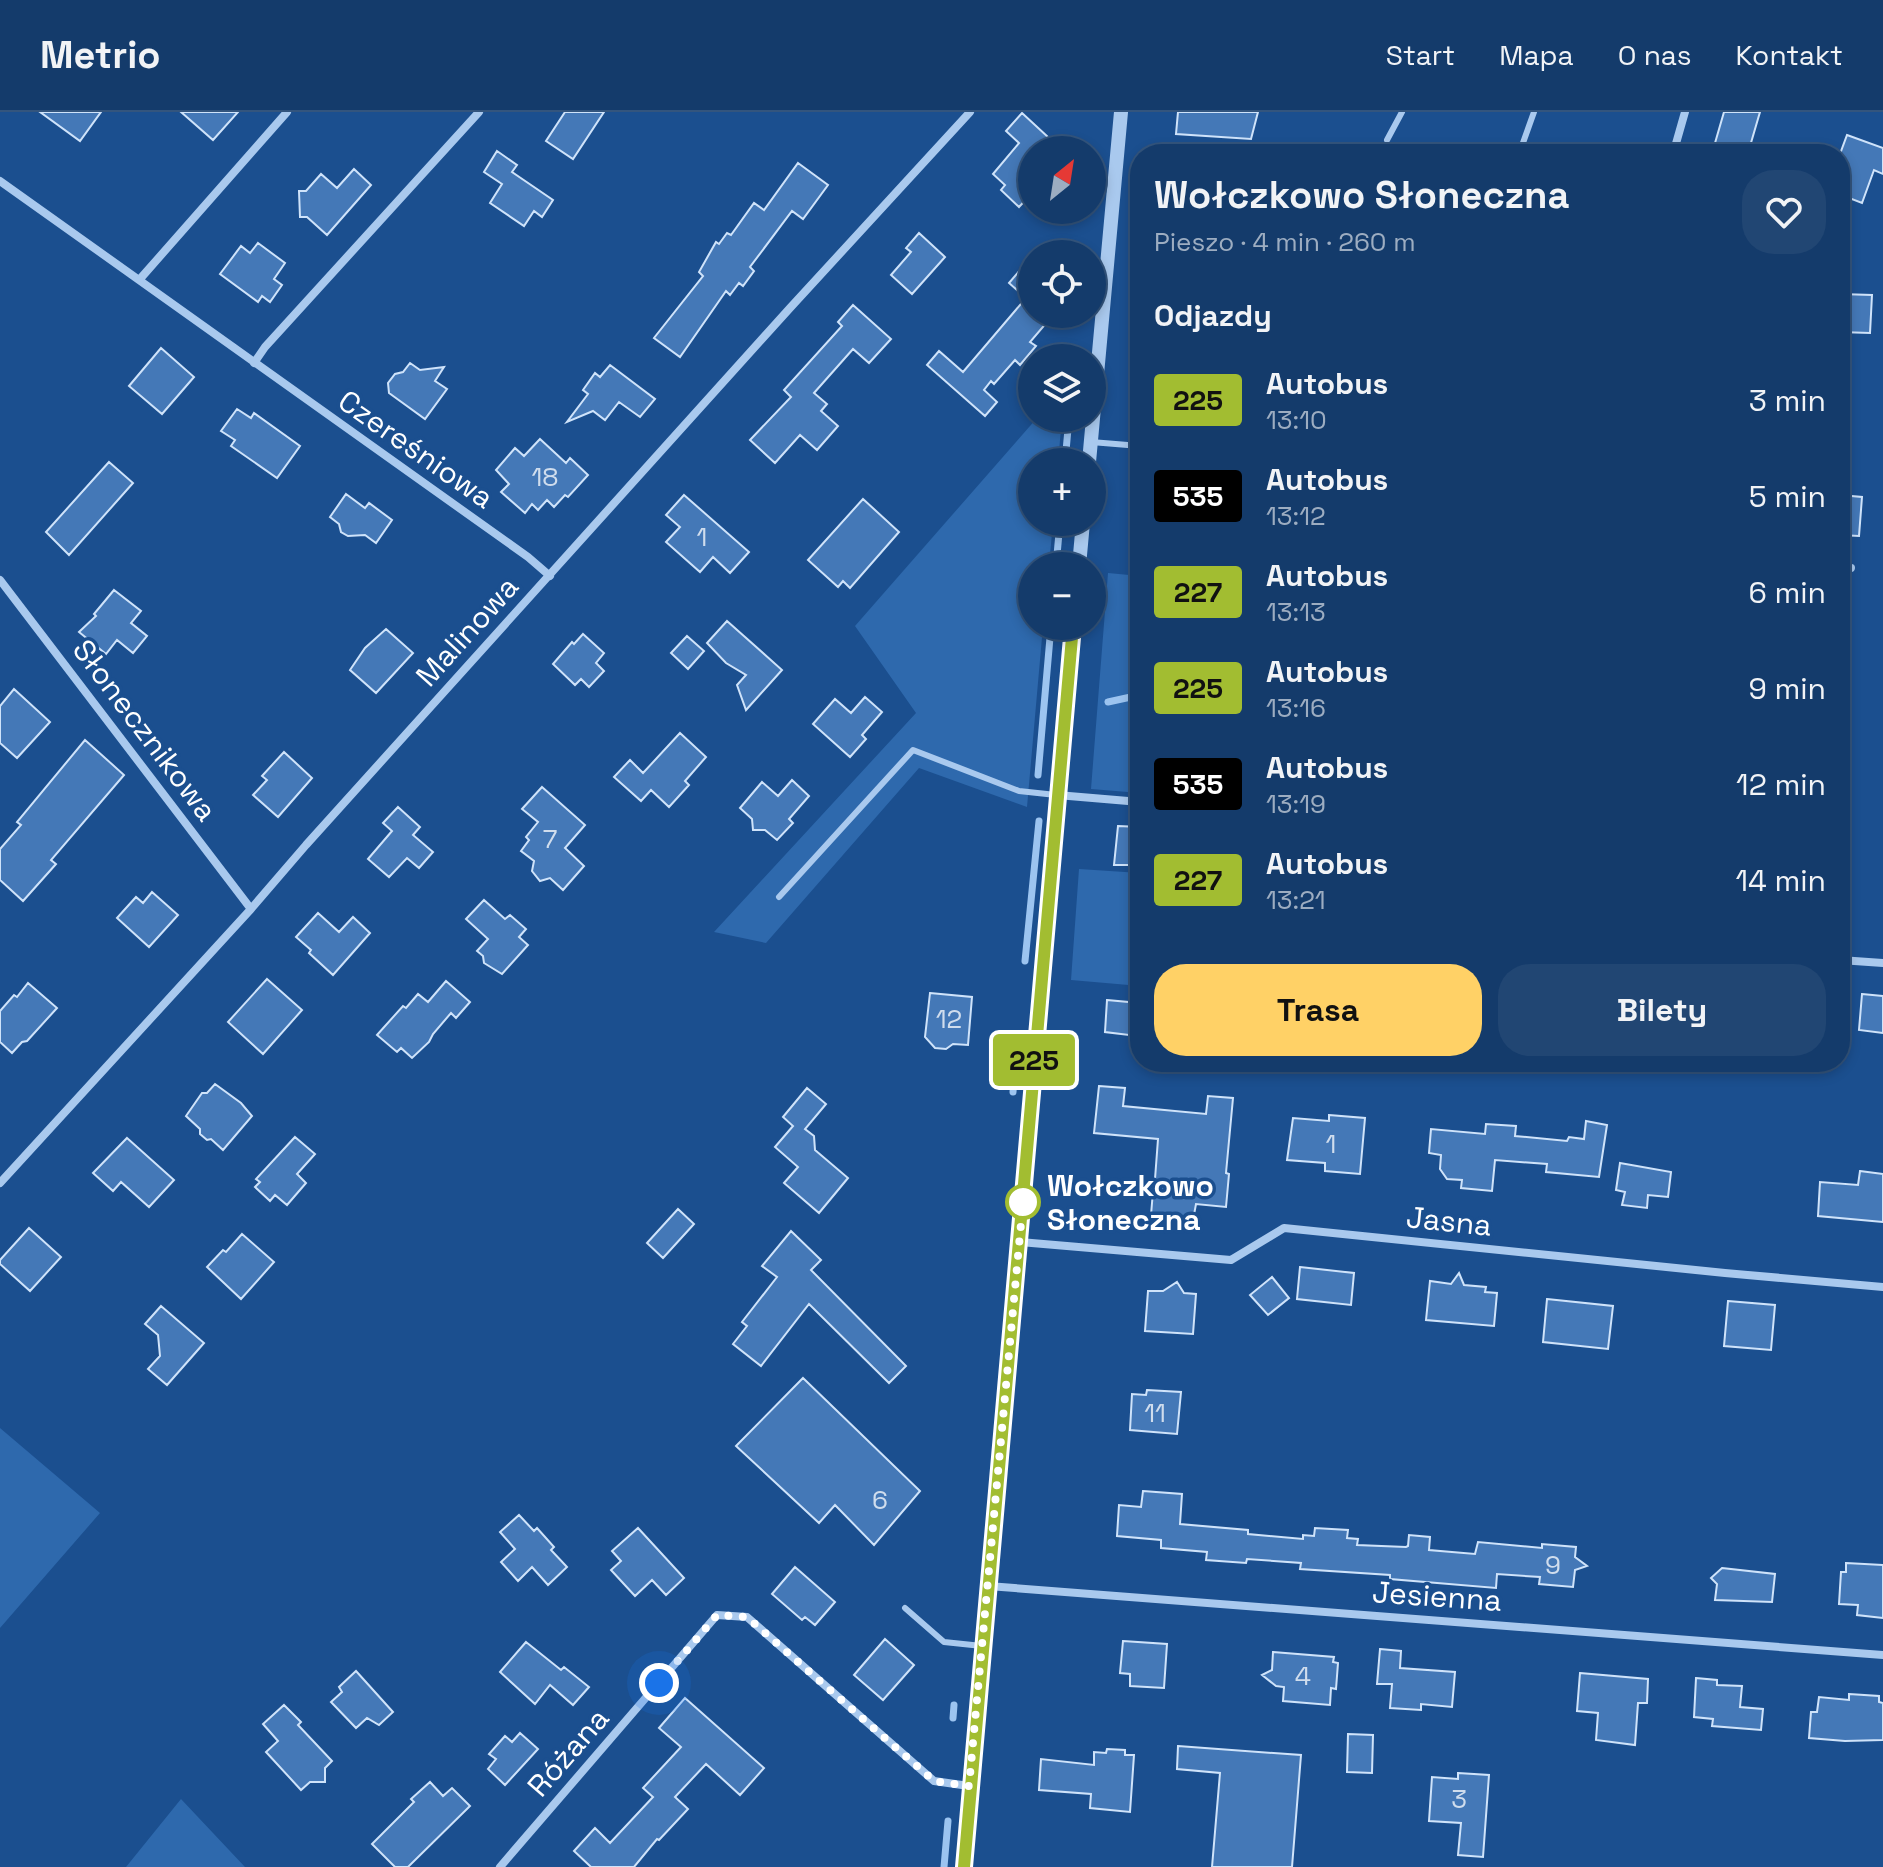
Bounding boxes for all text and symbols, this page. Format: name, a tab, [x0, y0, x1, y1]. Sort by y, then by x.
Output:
text: Metrio	[40, 31, 161, 79]
text: Start	[1386, 37, 1455, 73]
text: Mapa	[1499, 37, 1574, 73]
text: O nas	[1618, 37, 1692, 73]
text: Kontakt	[1736, 37, 1843, 73]
north arrow	[1018, 136, 1106, 224]
map controls	[1018, 136, 1106, 640]
button: heart	[1742, 170, 1826, 254]
text: Wołczkowo Słoneczna	[1154, 171, 1569, 219]
text: Pieszo · 4 min · 260 m	[1154, 225, 1416, 259]
button: locate	[1018, 240, 1106, 328]
text: Odjazdy	[1154, 296, 1272, 335]
button: layers	[1018, 344, 1106, 432]
text: Autobus	[1266, 364, 1388, 403]
street label: Czereśniowa	[331, 381, 501, 517]
text: 3 min	[1749, 381, 1826, 420]
text: 225	[1173, 382, 1223, 418]
text: 13:10	[1266, 403, 1327, 437]
button: +	[1018, 448, 1106, 536]
house number: 18	[531, 460, 559, 494]
text: Autobus	[1266, 460, 1388, 499]
text: 5 min	[1749, 477, 1826, 516]
text: 535	[1173, 478, 1223, 514]
text: 13:12	[1266, 499, 1326, 533]
house number: 1	[697, 520, 707, 554]
button: −	[1018, 552, 1106, 640]
text: Autobus	[1266, 556, 1388, 595]
street label: Malinowa	[407, 568, 527, 694]
text: 6 min	[1748, 573, 1826, 612]
text: 227	[1174, 574, 1222, 610]
text: 13:13	[1266, 595, 1326, 629]
street label: Słonecznikowa	[64, 631, 226, 829]
text: Autobus	[1266, 652, 1388, 691]
text: 9 min	[1748, 669, 1826, 708]
text: 225	[1173, 670, 1223, 706]
text: 13:16	[1266, 691, 1326, 725]
text: Autobus	[1266, 748, 1388, 787]
text: 12 min	[1736, 765, 1826, 804]
text: 535	[1173, 766, 1223, 802]
text: 13:19	[1266, 787, 1326, 821]
house number: 7	[543, 822, 557, 856]
text: Autobus	[1266, 844, 1388, 883]
text: 14 min	[1735, 861, 1826, 900]
text: 227	[1174, 862, 1222, 898]
text: 13:21	[1266, 883, 1326, 917]
button: Trasa	[1154, 964, 1482, 1056]
button: Bilety	[1498, 964, 1826, 1056]
house number: 12	[936, 1002, 962, 1036]
line badge: 225	[988, 1034, 1080, 1086]
text: 225	[1009, 1042, 1059, 1078]
house number: 1	[1326, 1127, 1336, 1161]
place label: Wołczkowo Słoneczna	[1047, 1166, 1214, 1239]
marker: Wołczkowo Słoneczna	[1006, 1185, 1040, 1219]
street label: Jasna	[1404, 1197, 1494, 1245]
house number: 11	[1144, 1396, 1166, 1430]
house number: 6	[872, 1483, 888, 1517]
house number: 9	[1545, 1548, 1561, 1582]
street label: Jesienna	[1371, 1572, 1503, 1620]
house number: 4	[1295, 1659, 1311, 1693]
your location	[639, 1663, 679, 1703]
street label: Różana	[519, 1699, 617, 1805]
house number: 3	[1451, 1782, 1467, 1816]

